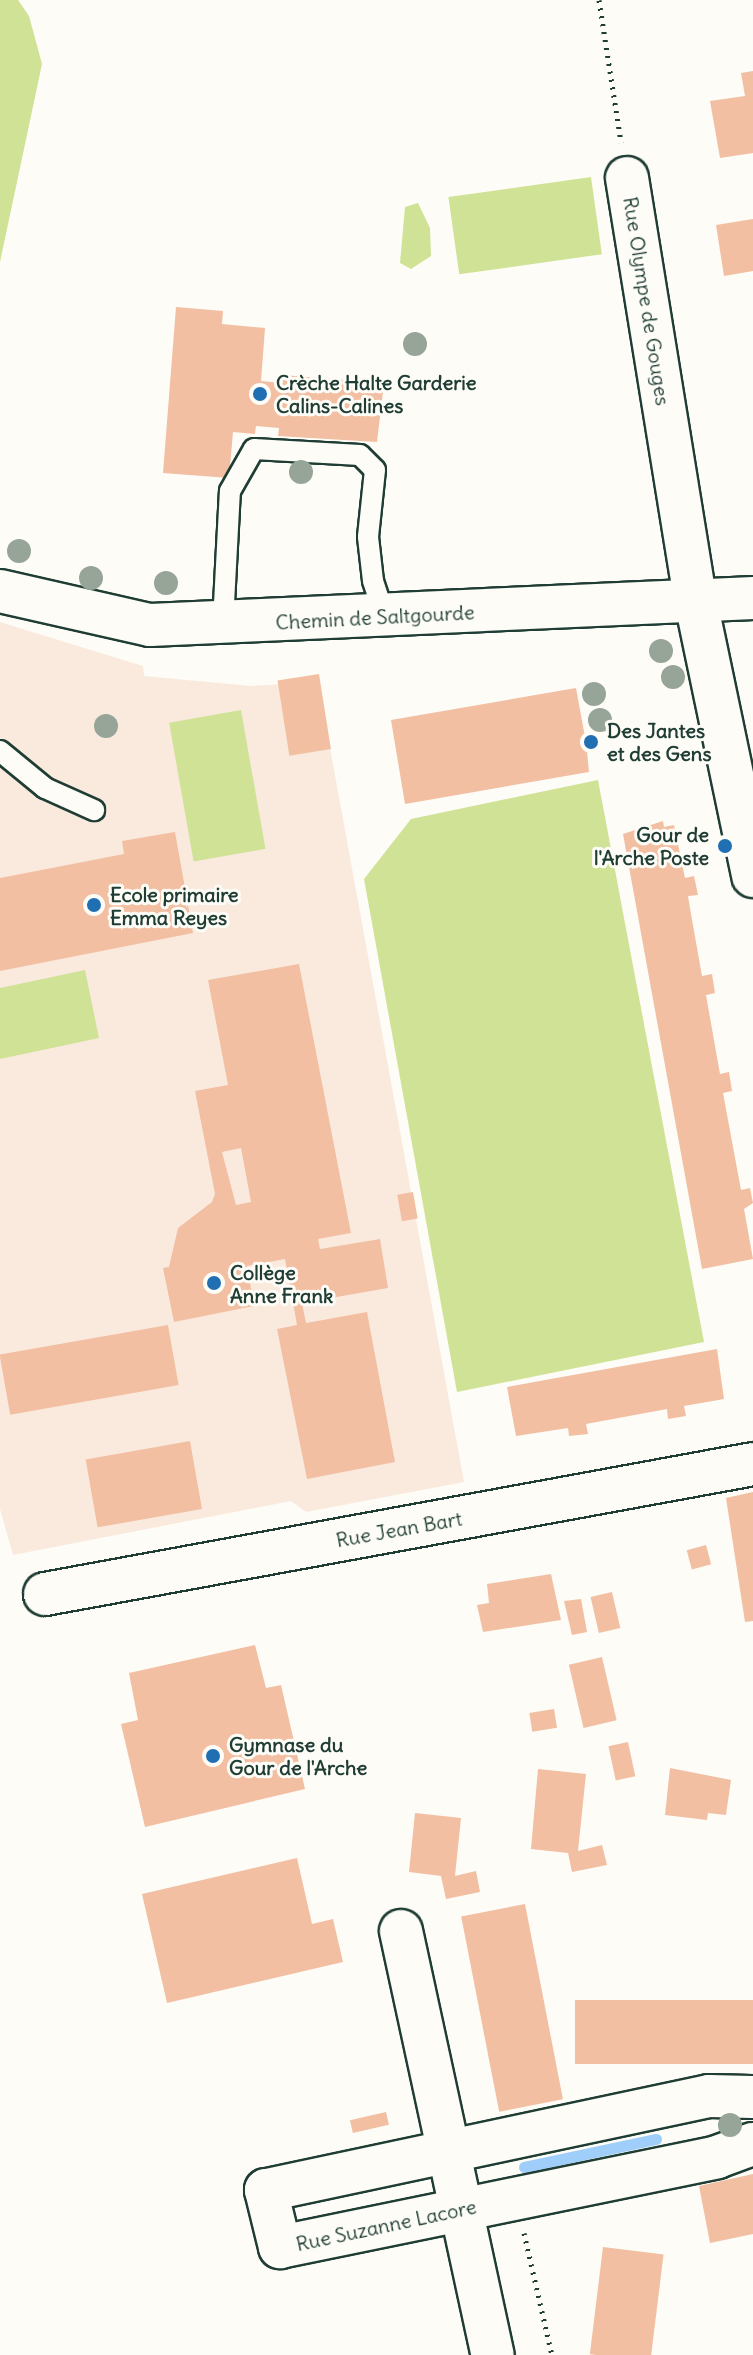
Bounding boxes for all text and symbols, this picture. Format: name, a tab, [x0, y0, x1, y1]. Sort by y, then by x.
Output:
street label: Rue Olympe de Gouges	[619, 195, 675, 407]
place label: Crèche Halte Garderie Calins-Calines	[276, 370, 477, 417]
marker: Crèche Halte Garderie Calins-Calines	[251, 385, 269, 403]
street label: Chemin de Saltgourde	[275, 600, 475, 634]
place label: Des Jantes et des Gens	[607, 718, 711, 765]
marker: Des Jantes et des Gens	[582, 733, 600, 751]
place label: Gour de l'Arche Poste	[594, 822, 709, 869]
marker: Gour de l'Arche Poste	[716, 837, 734, 855]
place label: Ecole primaire Emma Reyes	[110, 882, 238, 929]
marker: Ecole primaire Emma Reyes	[85, 896, 103, 914]
place label: Collège Anne Frank	[230, 1260, 333, 1307]
marker: Collège Anne Frank	[205, 1274, 223, 1292]
street label: Rue Jean Bart	[334, 1506, 464, 1552]
place label: Gymnase du Gour de l'Arche	[229, 1732, 367, 1779]
marker: Gymnase du Gour de l'Arche	[204, 1747, 222, 1765]
street label: Rue Suzanne Lacore	[294, 2194, 478, 2256]

